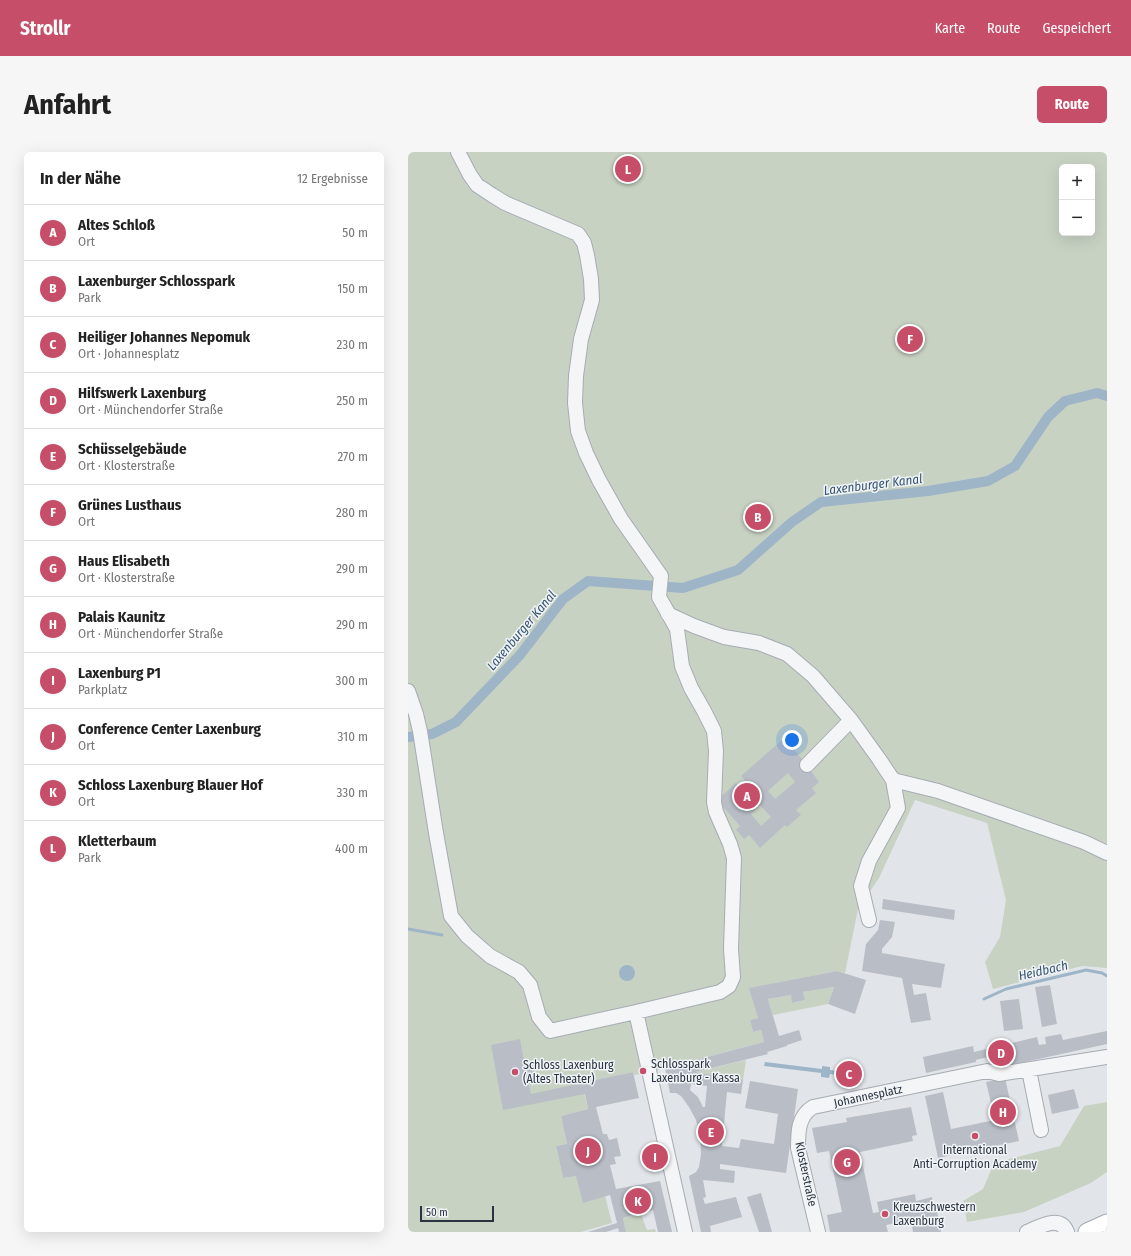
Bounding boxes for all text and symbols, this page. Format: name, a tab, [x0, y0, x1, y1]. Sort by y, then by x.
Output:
text: Strollr	[20, 17, 70, 40]
text: Karte	[935, 20, 965, 37]
text: Route	[987, 20, 1020, 37]
text: Gespeichert	[1042, 20, 1111, 37]
button: Route	[1037, 86, 1107, 123]
text: Anfahrt	[24, 88, 111, 121]
pin: L	[615, 154, 641, 184]
map controls	[1059, 164, 1095, 236]
button: +	[1059, 164, 1095, 200]
text: In der Nähe	[40, 168, 121, 189]
text: 12 Ergebnisse	[297, 171, 368, 186]
button: −	[1059, 200, 1095, 236]
text: Altes Schloß	[78, 216, 155, 234]
text: A	[49, 225, 57, 240]
text: 50 m	[342, 225, 368, 240]
text: Ort	[78, 234, 95, 249]
text: Laxenburger Schlosspark	[78, 272, 235, 290]
text: B	[49, 281, 57, 296]
text: 150 m	[337, 281, 368, 296]
text: Park	[78, 290, 101, 305]
pin: F	[897, 324, 923, 354]
text: Heiliger Johannes Nepomuk	[78, 328, 250, 346]
text: C	[50, 337, 56, 352]
text: 230 m	[337, 337, 368, 352]
text: Ort · Johannesplatz	[78, 346, 179, 361]
text: Hilfswerk Laxenburg	[78, 384, 206, 402]
text: D	[49, 393, 57, 408]
text: 250 m	[336, 393, 368, 408]
text: Ort · Münchendorfer Straße	[78, 402, 223, 417]
text: Schüsselgebäude	[78, 440, 186, 458]
text: E	[50, 449, 56, 464]
text: 270 m	[337, 449, 368, 464]
text: Ort · Klosterstraße	[78, 458, 175, 473]
water label: Laxenburger Kanal	[823, 471, 924, 498]
text: Grünes Lusthaus	[78, 496, 181, 514]
pin: B	[745, 502, 771, 532]
text: F	[50, 505, 56, 520]
text: 280 m	[336, 505, 368, 520]
text: Ort	[78, 514, 95, 529]
text: Haus Elisabeth	[78, 552, 170, 570]
text: G	[49, 561, 57, 576]
text: 290 m	[336, 561, 368, 576]
text: Ort · Klosterstraße	[78, 570, 175, 585]
water label: Laxenburger Kanal	[484, 587, 559, 673]
text: Palais Kaunitz	[78, 608, 165, 626]
text: H	[49, 617, 57, 632]
text: 290 m	[336, 617, 368, 632]
text: Ort · Münchendorfer Straße	[78, 626, 223, 641]
text: Laxenburg P1	[78, 664, 161, 682]
text: I	[51, 673, 55, 688]
text: 300 m	[336, 673, 368, 688]
text: Parkplatz	[78, 682, 127, 697]
text: Conference Center Laxenburg	[78, 720, 261, 738]
text: J	[51, 729, 55, 744]
text: 310 m	[338, 729, 368, 744]
your location	[782, 730, 802, 750]
text: Ort	[78, 738, 95, 753]
text: Schloss Laxenburg Blauer Hof	[78, 776, 263, 794]
pin: A	[734, 781, 760, 811]
text: K	[49, 785, 57, 800]
text: 330 m	[336, 785, 368, 800]
text: Ort	[78, 794, 95, 809]
text: Kletterbaum	[78, 832, 156, 850]
text: L	[50, 841, 56, 856]
text: 400 m	[335, 841, 368, 856]
text: Park	[78, 850, 101, 865]
water label: Heidbach	[1017, 958, 1069, 983]
pin: D	[988, 1038, 1014, 1068]
place label: Schlosspark Laxenburg - Kassa	[651, 1057, 740, 1085]
place label: Schloss Laxenburg (Altes Theater)	[523, 1058, 614, 1086]
pin: C	[836, 1059, 862, 1089]
marker: Schlosspark Laxenburg - Kassa	[638, 1066, 648, 1076]
marker: Schloss Laxenburg (Altes Theater)	[510, 1067, 520, 1077]
street label: Johannesplatz	[833, 1082, 904, 1110]
pin: H	[990, 1097, 1016, 1127]
pin: E	[698, 1117, 724, 1147]
marker: International Anti-Corruption Academy	[970, 1131, 980, 1141]
pin: J	[575, 1136, 601, 1166]
street label: Klosterstraße	[792, 1140, 820, 1208]
pin: I	[642, 1142, 668, 1172]
place label: International Anti-Corruption Academy	[913, 1143, 1037, 1171]
pin: G	[834, 1147, 860, 1177]
pin: K	[625, 1186, 651, 1216]
place label: Kreuzschwestern Laxenburg	[893, 1200, 976, 1228]
scale bar	[420, 1204, 494, 1223]
text: 50 m	[426, 1206, 448, 1219]
marker: Kreuzschwestern Laxenburg	[880, 1209, 890, 1219]

